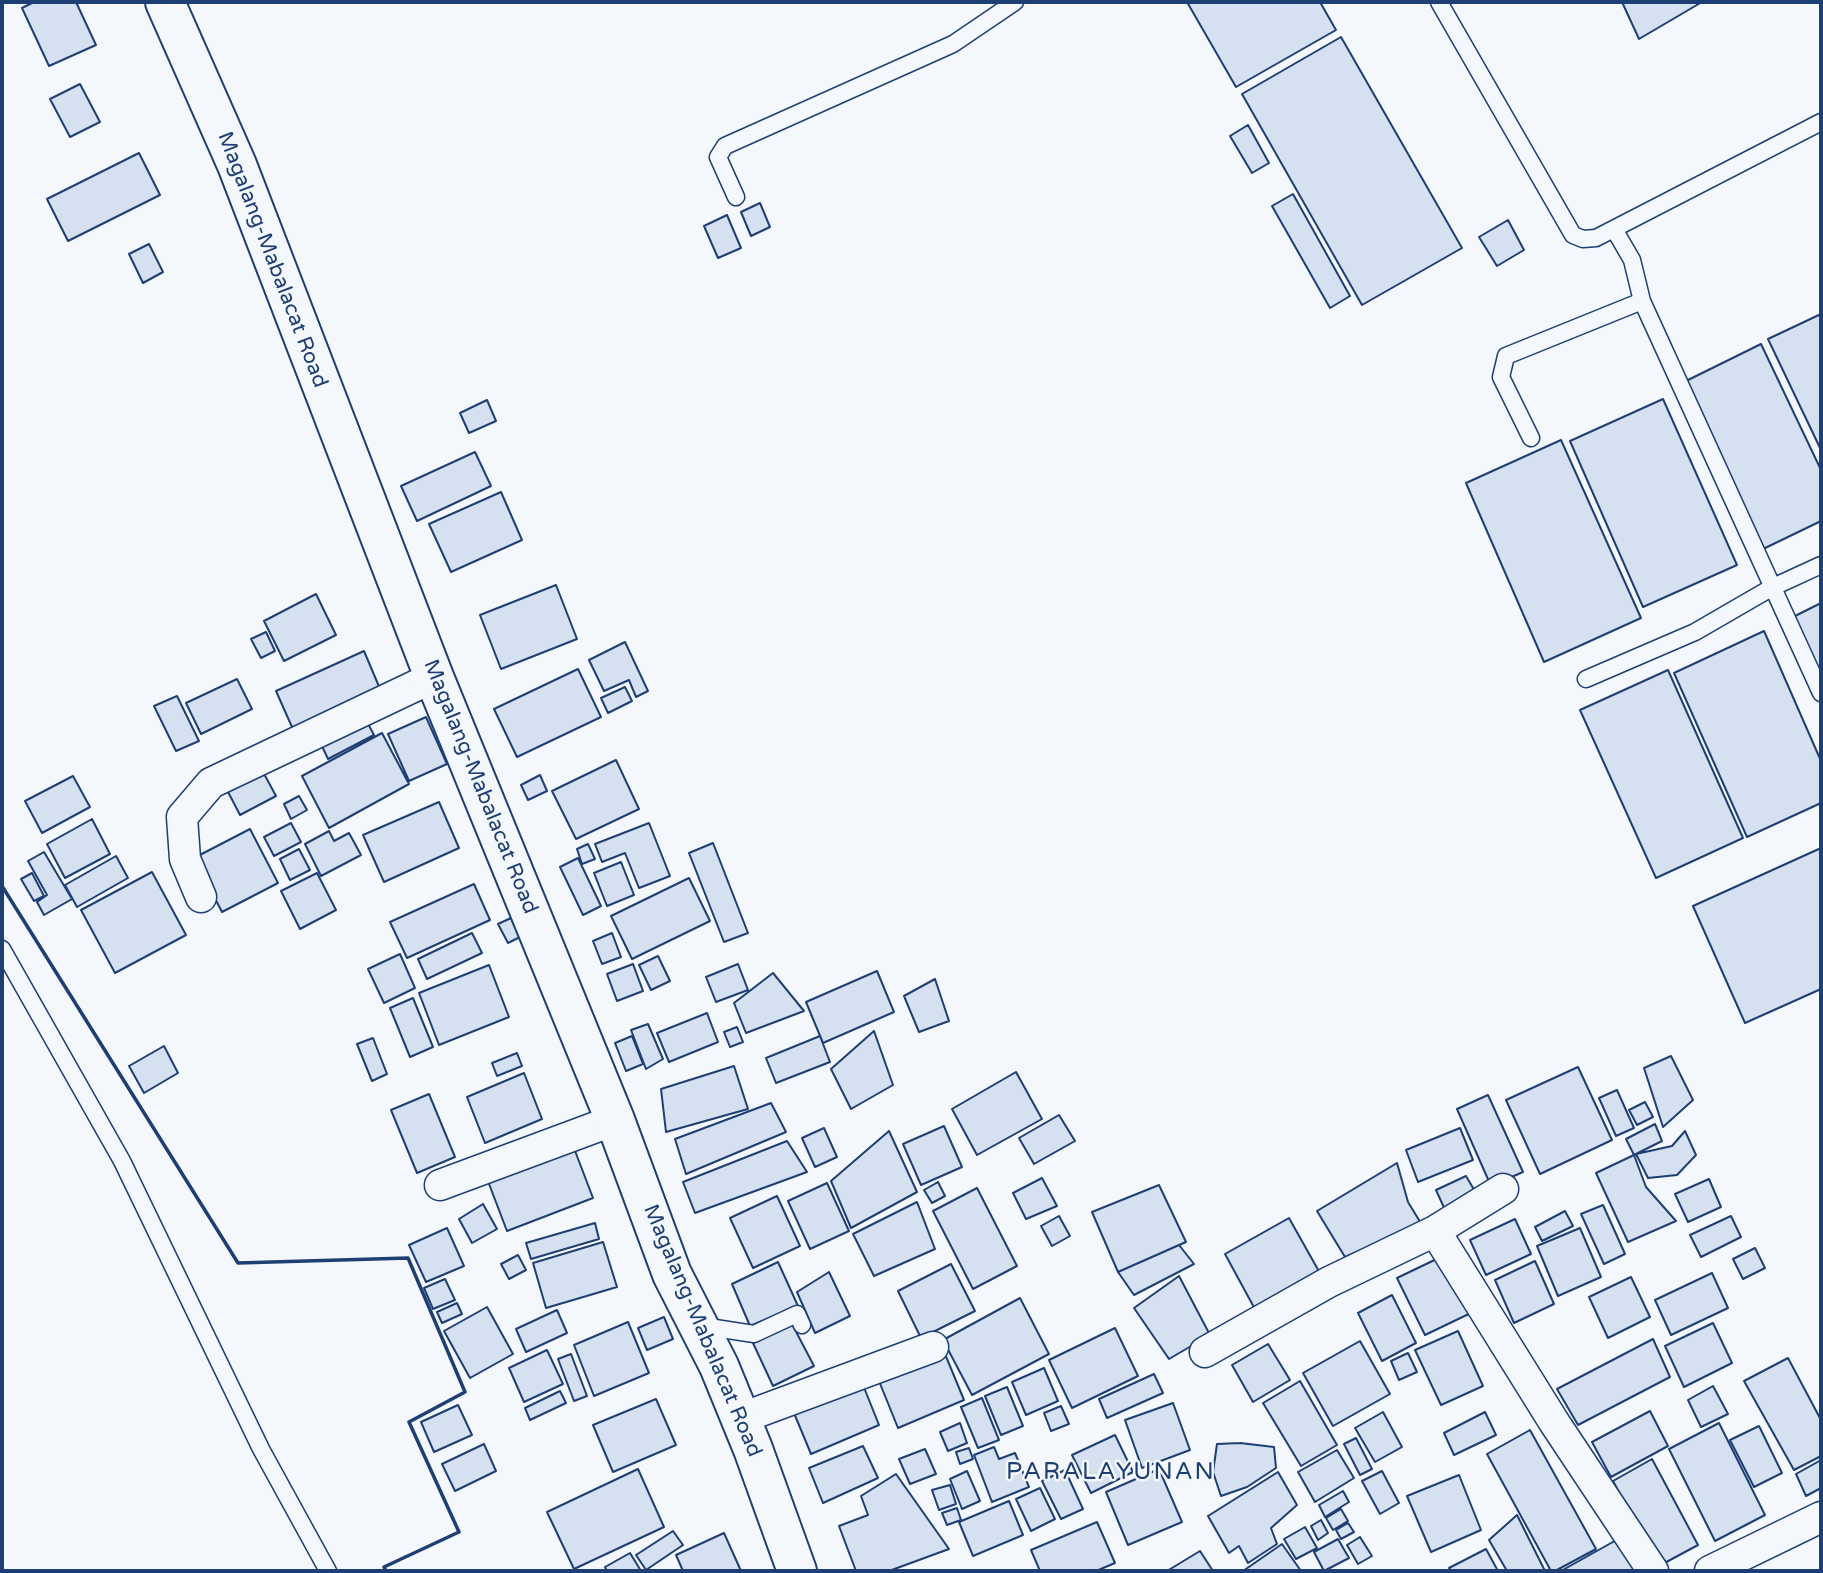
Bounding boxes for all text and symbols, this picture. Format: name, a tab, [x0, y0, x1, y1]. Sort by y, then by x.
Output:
street label: Magalang-Mabalacat Road	[212, 129, 332, 391]
street label: Magalang-Mabalacat Road	[417, 656, 543, 918]
street label: Magalang-Mabalacat Road	[637, 1201, 767, 1461]
district label: PARALAYUNAN	[1007, 1459, 1215, 1487]

